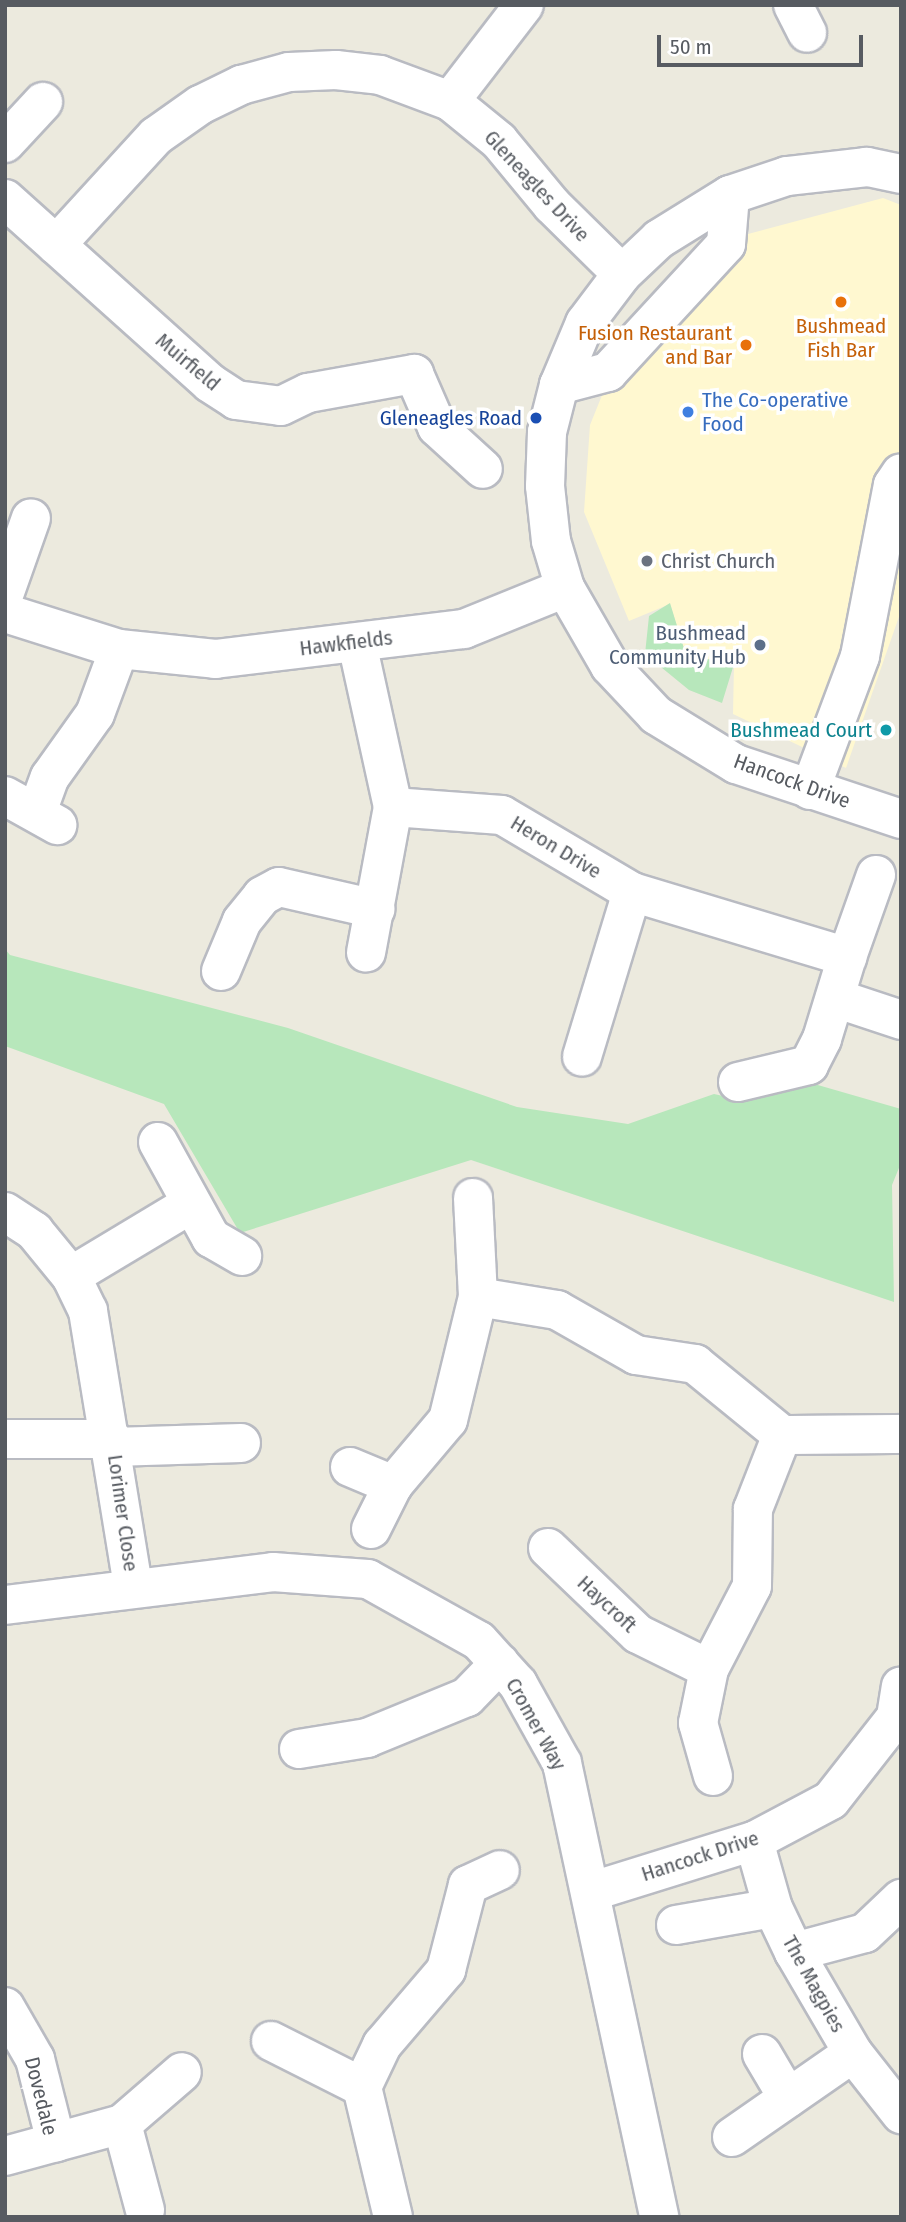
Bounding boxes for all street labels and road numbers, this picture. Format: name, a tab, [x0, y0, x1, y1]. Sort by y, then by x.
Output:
street label: Gleneagles Drive	[479, 125, 595, 247]
street label: Muirfield	[151, 328, 225, 396]
street label: Hawkfields	[298, 625, 394, 661]
street label: Hancock Drive	[730, 748, 854, 814]
street label: Heron Drive	[506, 810, 606, 884]
street label: Lorimer Close	[102, 1453, 144, 1573]
street label: Haycroft	[572, 1570, 642, 1638]
street label: Cromer Way	[500, 1674, 572, 1774]
street label: Hancock Drive	[638, 1825, 762, 1887]
street label: The Magpies	[777, 1931, 851, 2037]
street label: Dovedale	[19, 2054, 63, 2138]

